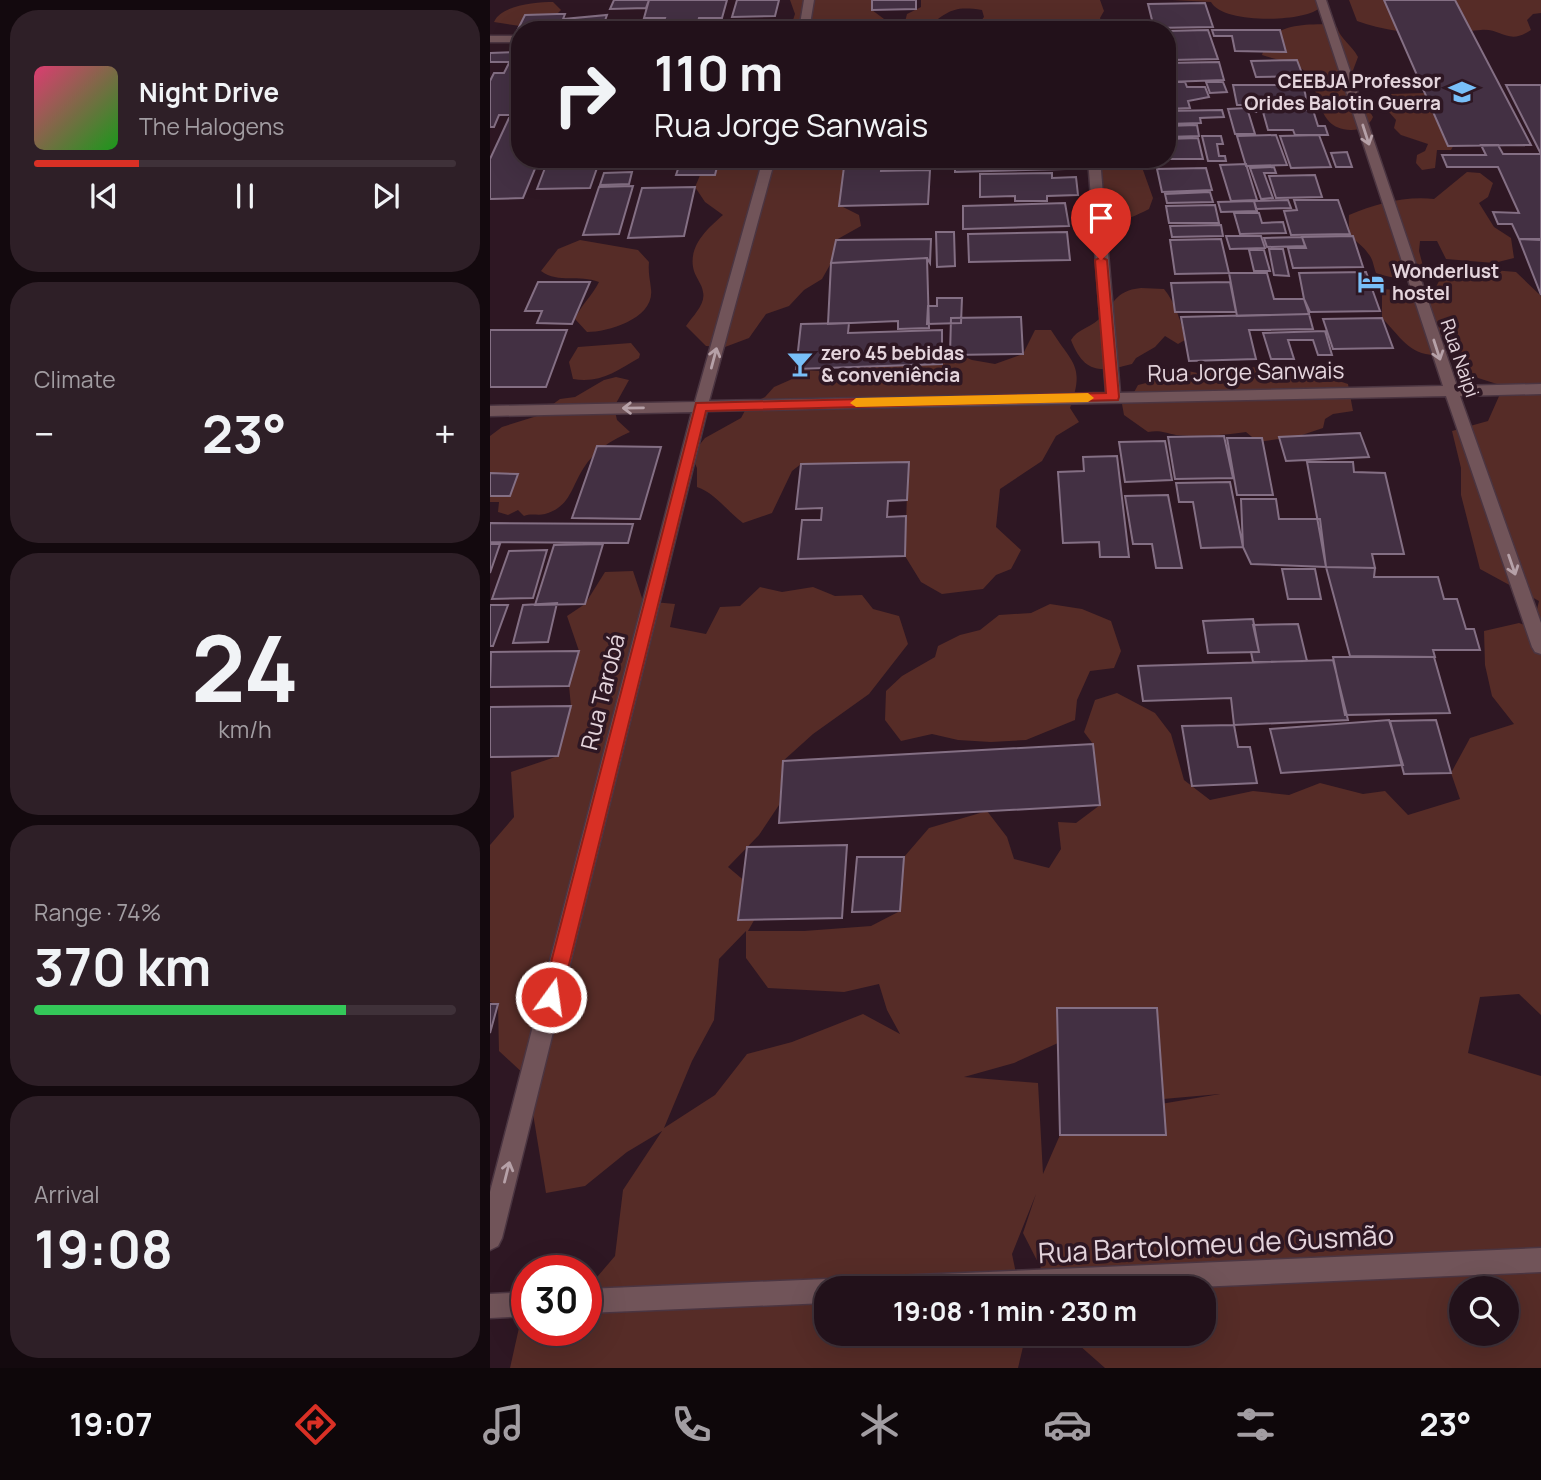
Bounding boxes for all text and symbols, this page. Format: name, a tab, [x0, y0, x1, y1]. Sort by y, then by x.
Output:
text: 110 m	[654, 39, 783, 106]
icon: right	[539, 49, 630, 140]
place label: CEEBJA Professor Orides Balotin Guerra	[1244, 68, 1441, 116]
text: Night Drive	[139, 74, 279, 110]
school or university icon: CEEBJA Professor Orides Balotin Guerra	[1447, 77, 1477, 107]
text: Rua Jorge Sanwais	[654, 103, 928, 147]
text: The Halogens	[139, 110, 284, 142]
one-way arrow	[1361, 123, 1373, 145]
icon: previous	[85, 177, 123, 215]
icon: pause	[226, 177, 264, 215]
icon: next	[367, 177, 405, 215]
pin	[1071, 188, 1131, 260]
icon: arrive	[1082, 199, 1120, 237]
place label: Wonderlust hostel	[1392, 258, 1499, 306]
hotel icon: Wonderlust hostel	[1356, 267, 1386, 297]
street label: Rua Naipi	[1434, 315, 1486, 401]
one-way arrow	[1432, 339, 1445, 361]
place label: zero 45 bebidas & conveniência	[821, 340, 964, 388]
one-way arrow	[709, 347, 722, 369]
bar icon: zero 45 bebidas & conveniência	[785, 349, 815, 379]
street label: Rua Jorge Sanwais	[1147, 353, 1345, 389]
text: Climate	[34, 363, 116, 395]
text: 23°	[202, 398, 287, 469]
one-way arrow	[622, 401, 645, 414]
text: −	[34, 407, 55, 459]
text: +	[434, 407, 456, 459]
one-way arrow	[1507, 554, 1519, 576]
text: 24	[191, 605, 299, 729]
street label: Rua Tarobá	[572, 630, 632, 753]
text: km/h	[218, 713, 272, 745]
text: Range · 74%	[34, 896, 161, 928]
text: 370 km	[34, 931, 211, 1002]
position arrow	[514, 960, 588, 1034]
one-way arrow	[501, 1161, 514, 1184]
text: Arrival	[34, 1178, 100, 1210]
text: 19:08	[34, 1213, 173, 1284]
street label: Rua Bartolomeu de Gusmão	[1037, 1215, 1395, 1271]
speed limit sign: 30	[511, 1255, 602, 1346]
map controls	[1449, 1276, 1519, 1346]
button: search	[1449, 1276, 1519, 1346]
text: 19:08 · 1 min · 230 m	[893, 1293, 1137, 1329]
icon: directions	[291, 1400, 340, 1449]
icon: music	[479, 1400, 528, 1449]
icon: phone	[667, 1400, 716, 1449]
icon: climate	[855, 1400, 904, 1449]
icon: car	[1043, 1400, 1092, 1449]
icon: filters	[1231, 1400, 1280, 1449]
text: 19:07	[69, 1402, 152, 1446]
text: 23°	[1419, 1402, 1471, 1446]

